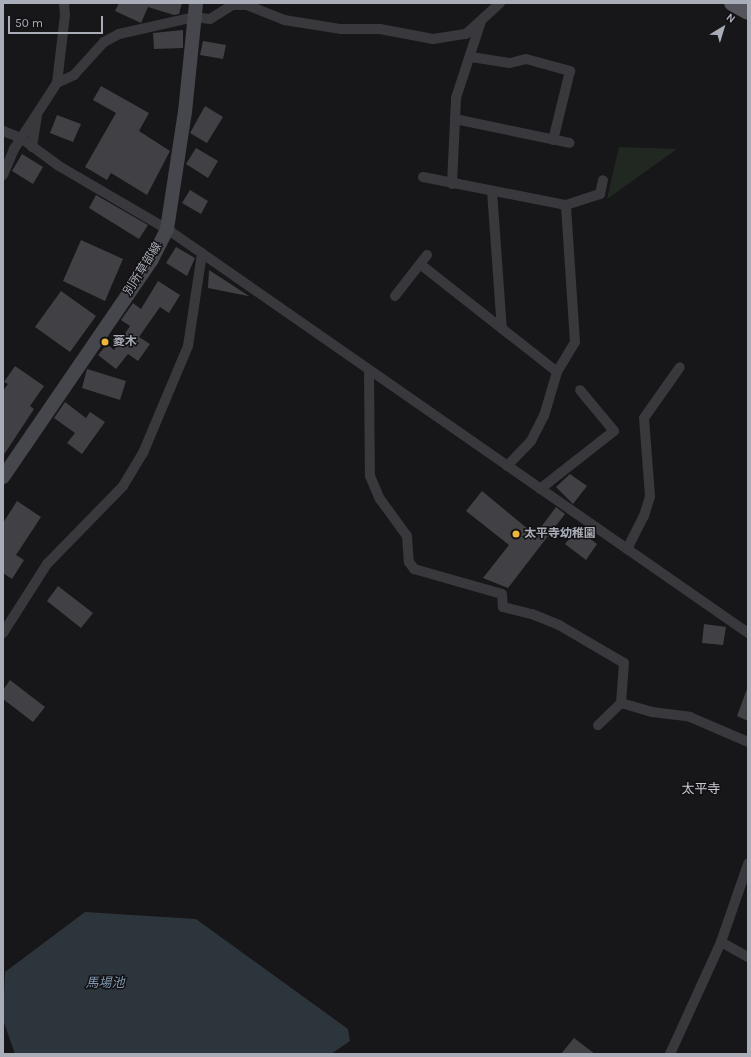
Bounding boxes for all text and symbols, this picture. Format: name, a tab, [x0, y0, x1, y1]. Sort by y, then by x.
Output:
scale bar	[10, 8, 105, 34]
north arrow	[703, 8, 743, 48]
text: N	[724, 11, 738, 26]
text: 50 m	[15, 16, 43, 30]
street label: 別所草部線	[121, 240, 165, 298]
place label: 菱木	[113, 335, 137, 349]
marker: 菱木	[100, 337, 110, 347]
place label: 太平寺幼稚園	[524, 527, 596, 541]
marker: 太平寺幼稚園	[511, 529, 521, 539]
district label: 太平寺	[682, 781, 720, 797]
water label: 馬場池	[86, 975, 124, 991]

